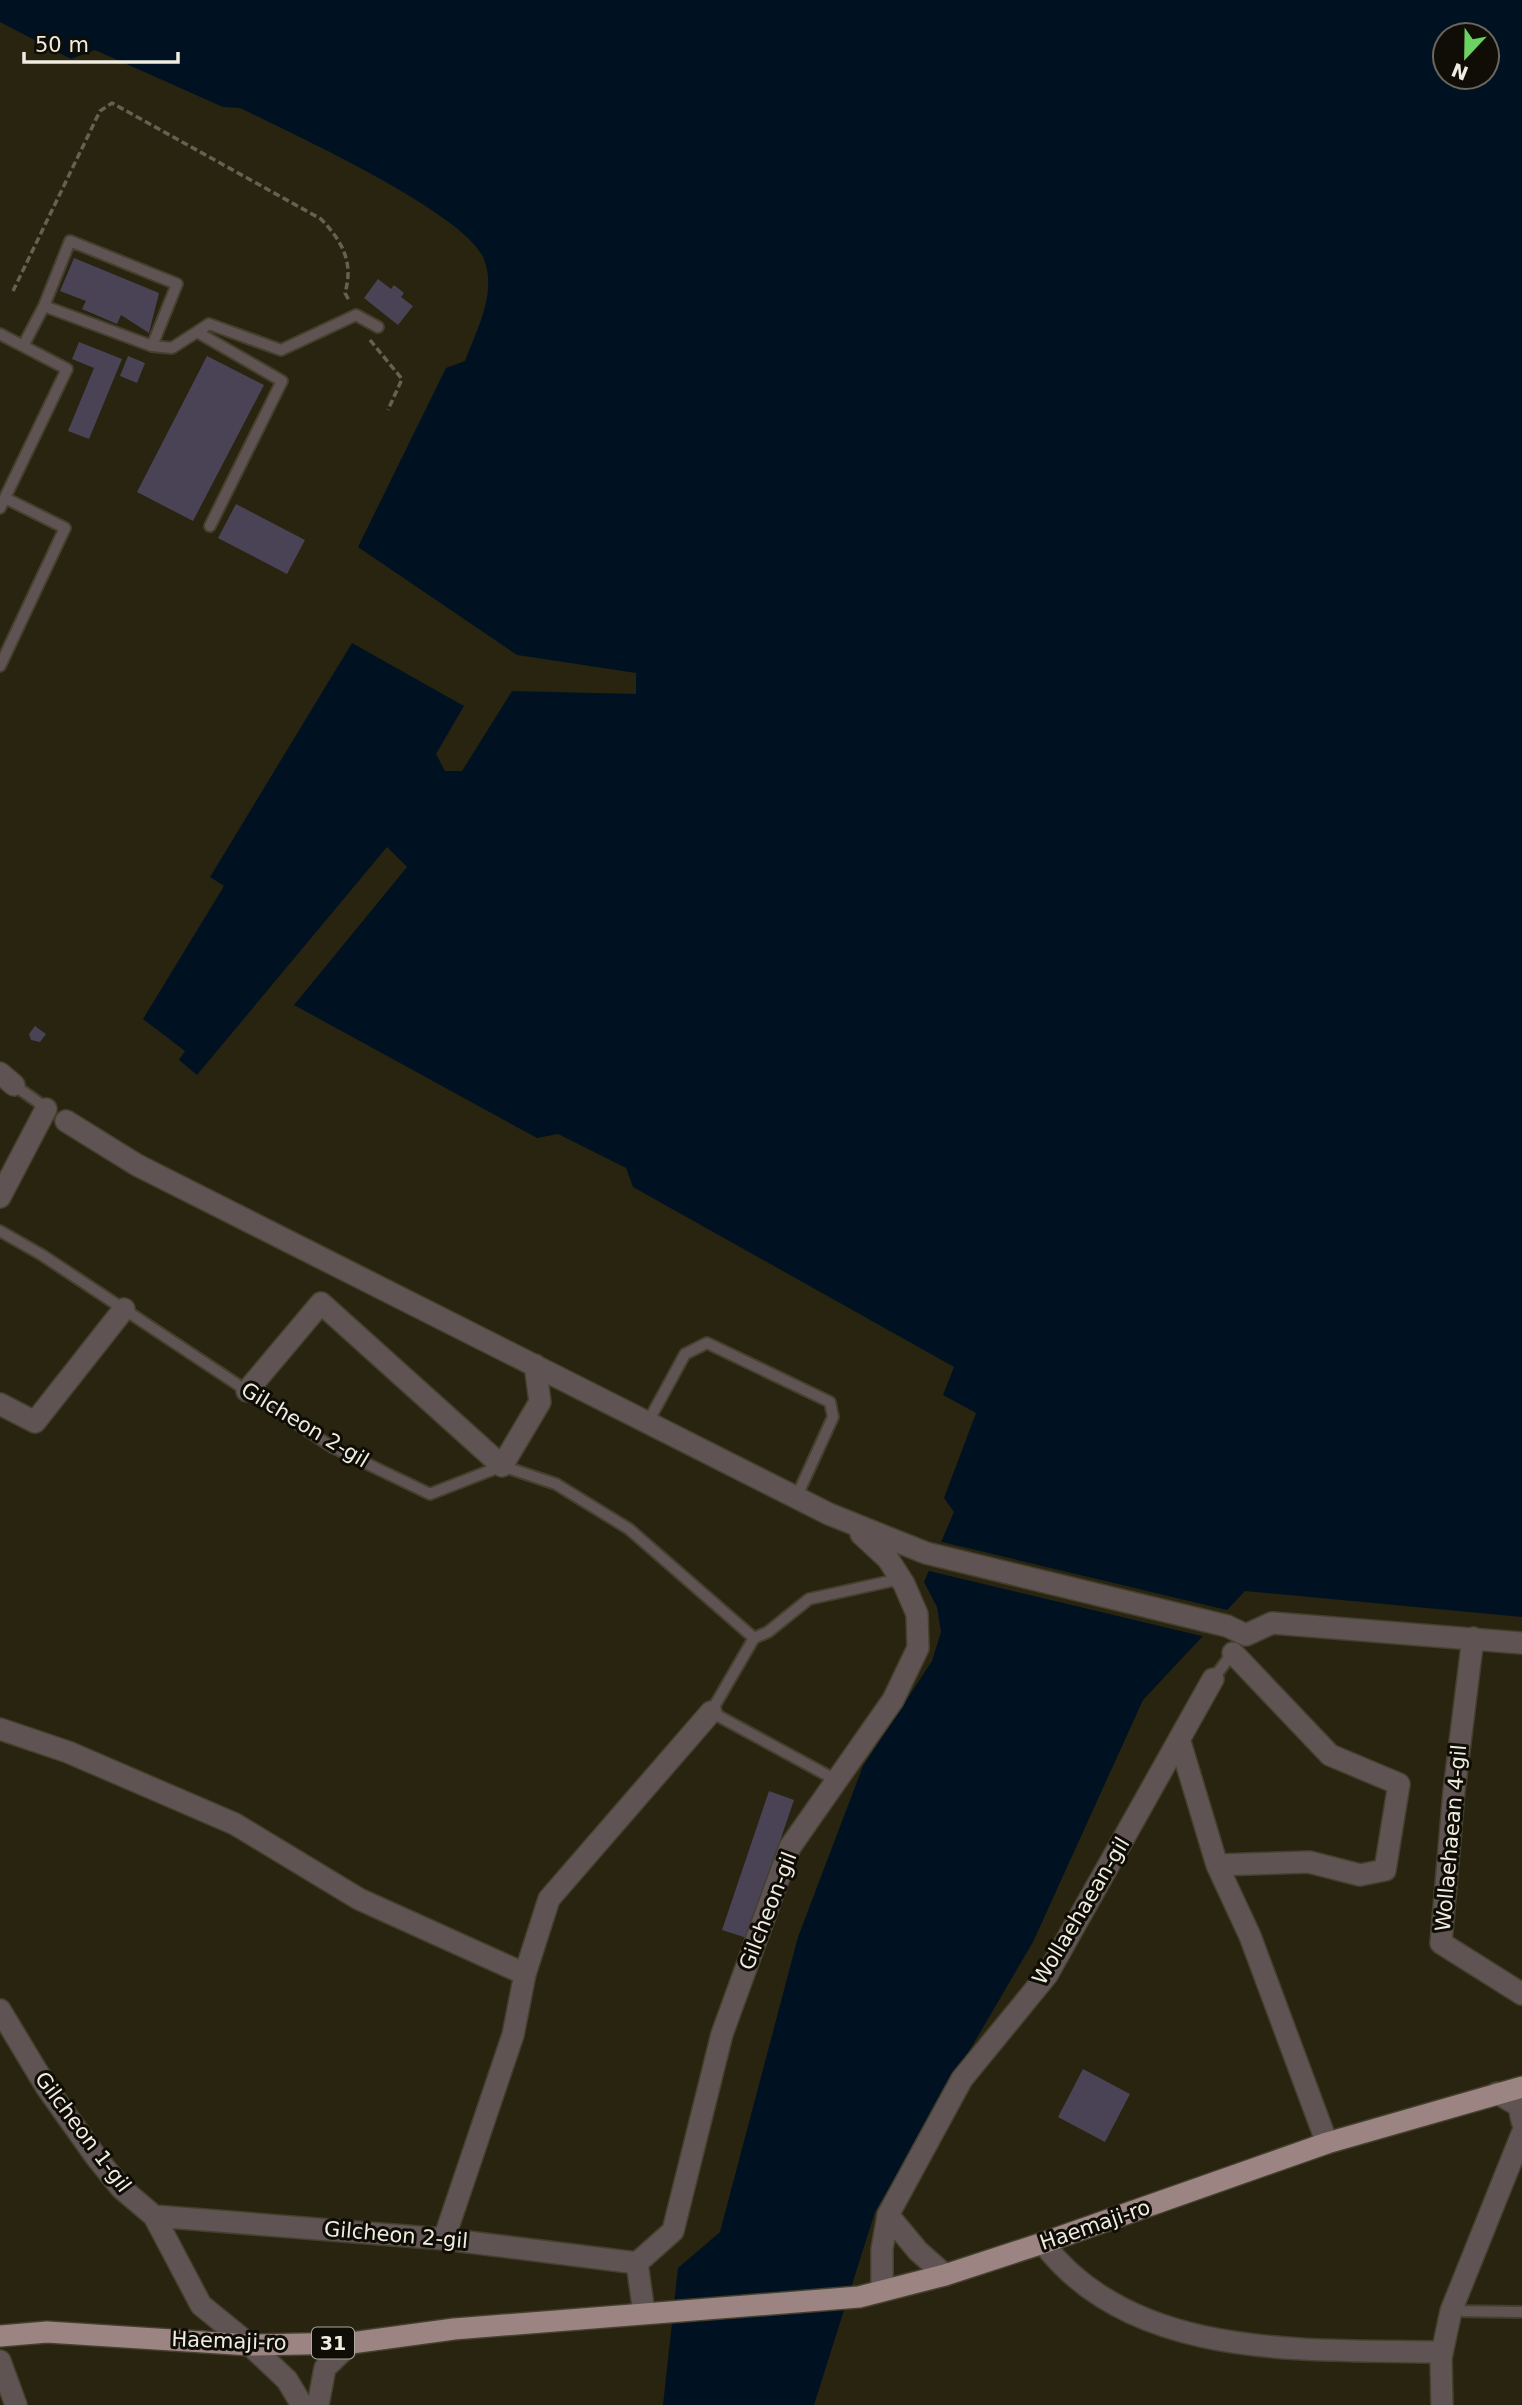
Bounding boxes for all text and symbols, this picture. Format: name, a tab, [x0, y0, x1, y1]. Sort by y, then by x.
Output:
scale bar	[24, 21, 178, 65]
north arrow	[1431, 21, 1501, 91]
text: 50 m	[35, 33, 89, 57]
text: N	[1448, 59, 1471, 85]
street label: Gilcheon 2-gil	[237, 1378, 373, 1472]
street label: Wollaehaean 4-gil	[1431, 1743, 1471, 1933]
street label: Wollaehaean-gil	[1028, 1833, 1134, 1989]
street label: Gilcheon-gil	[734, 1849, 802, 1973]
street label: Gilcheon 1-gil	[30, 2067, 136, 2197]
street label: Haemaji-ro	[1037, 2195, 1153, 2255]
street label: Gilcheon 2-gil	[323, 2217, 469, 2253]
street label: Haemaji-ro	[171, 2327, 287, 2355]
road number: 31	[312, 2328, 354, 2358]

